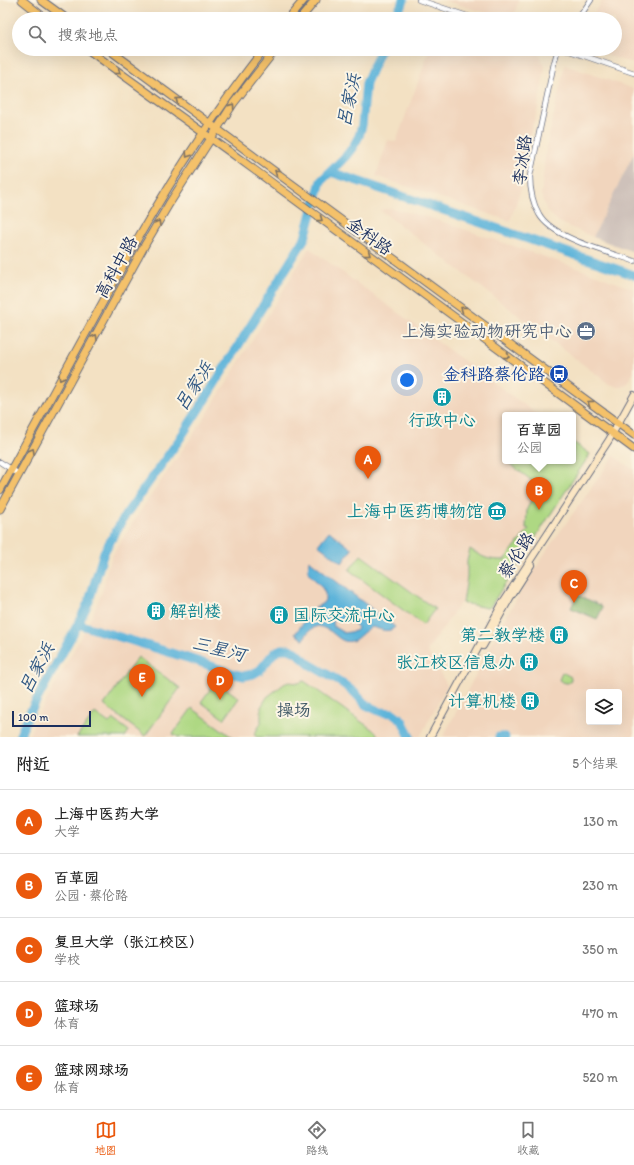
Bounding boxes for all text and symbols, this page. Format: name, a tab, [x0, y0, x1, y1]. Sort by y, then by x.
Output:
search box	[12, 12, 622, 56]
icon: search	[26, 23, 48, 45]
text: 搜索地点	[58, 26, 118, 44]
one-way arrow	[114, 67, 121, 74]
water label: 吕家浜	[333, 70, 366, 129]
one-way arrow	[175, 97, 182, 105]
one-way arrow	[227, 103, 235, 110]
street label: 李冰路	[509, 133, 535, 187]
one-way arrow	[186, 151, 193, 158]
one-way arrow	[274, 170, 281, 177]
street label: 金科路	[343, 213, 397, 259]
one-way arrow	[316, 214, 323, 221]
one-way arrow	[153, 220, 160, 227]
street label: 高科中路	[91, 232, 141, 302]
one-way arrow	[364, 249, 371, 256]
one-way arrow	[460, 307, 467, 314]
office icon: 上海实验动物研究中心	[575, 320, 597, 342]
place label: 上海实验动物研究中心	[402, 321, 572, 341]
one-way arrow	[90, 333, 97, 341]
one-way arrow	[503, 351, 510, 359]
water label: 吕家浜	[170, 357, 218, 415]
bus stop icon: 金科路蔡伦路	[548, 363, 570, 385]
place label: 金科路蔡伦路	[443, 364, 545, 384]
your location	[397, 370, 417, 390]
one-way arrow	[59, 374, 66, 381]
building icon: 行政中心	[431, 386, 453, 408]
one-way arrow	[587, 400, 594, 408]
place label: 行政中心	[408, 410, 476, 430]
popup	[502, 412, 576, 464]
text: 百草园	[516, 421, 562, 439]
text: 公园	[516, 440, 543, 455]
pin: A	[355, 446, 381, 479]
one-way arrow	[28, 447, 35, 455]
pin: B	[526, 477, 552, 510]
museum icon: 上海中医药博物馆	[486, 500, 508, 522]
place label: 上海中医药博物馆	[347, 501, 483, 521]
street label: 蔡伦路	[494, 528, 538, 582]
pin: C	[561, 570, 587, 603]
building icon: 解剖楼	[145, 600, 167, 622]
place label: 解剖楼	[170, 601, 221, 621]
building icon: 国际交流中心	[268, 604, 290, 626]
place label: 国际交流中心	[293, 605, 395, 625]
building icon: 第二教学楼	[548, 624, 570, 646]
place label: 第二教学楼	[460, 625, 545, 645]
water label: 三星河	[190, 632, 251, 667]
water label: 吕家浜	[15, 638, 60, 697]
building icon: 张江校区信息办	[518, 651, 540, 673]
place label: 张江校区信息办	[396, 652, 515, 672]
pin: E	[129, 664, 155, 697]
pin: D	[207, 667, 233, 700]
map controls	[586, 689, 622, 725]
button: layers	[586, 689, 622, 725]
building icon: 计算机楼	[519, 690, 541, 712]
place label: 计算机楼	[448, 691, 516, 711]
park label: 操场	[277, 700, 311, 720]
scale bar	[12, 709, 91, 728]
text: 100 m	[18, 711, 48, 724]
text: 附近	[16, 754, 50, 774]
text: 5个结果	[572, 756, 618, 771]
text: 上海中医药大学	[54, 805, 159, 823]
text: A	[25, 814, 33, 829]
text: 130 m	[583, 814, 618, 829]
text: 大学	[54, 824, 80, 839]
text: 百草园	[54, 869, 99, 887]
text: B	[25, 878, 33, 893]
text: 230 m	[582, 878, 618, 893]
text: 公园 · 蔡伦路	[54, 888, 128, 903]
text: 复旦大学（张江校区）	[54, 933, 204, 951]
text: C	[25, 942, 33, 957]
text: 350 m	[582, 942, 618, 957]
text: 学校	[54, 952, 80, 967]
text: 篮球场	[54, 997, 99, 1015]
text: D	[25, 1006, 33, 1021]
text: 470 m	[582, 1006, 618, 1021]
text: 体育	[54, 1016, 80, 1031]
text: 篮球网球场	[54, 1061, 129, 1079]
text: E	[25, 1070, 33, 1085]
text: 520 m	[582, 1070, 618, 1085]
text: 体育	[54, 1080, 80, 1095]
tab: 地图	[95, 1119, 117, 1157]
tab: 路线	[306, 1119, 328, 1157]
tab: 收藏	[517, 1119, 539, 1157]

